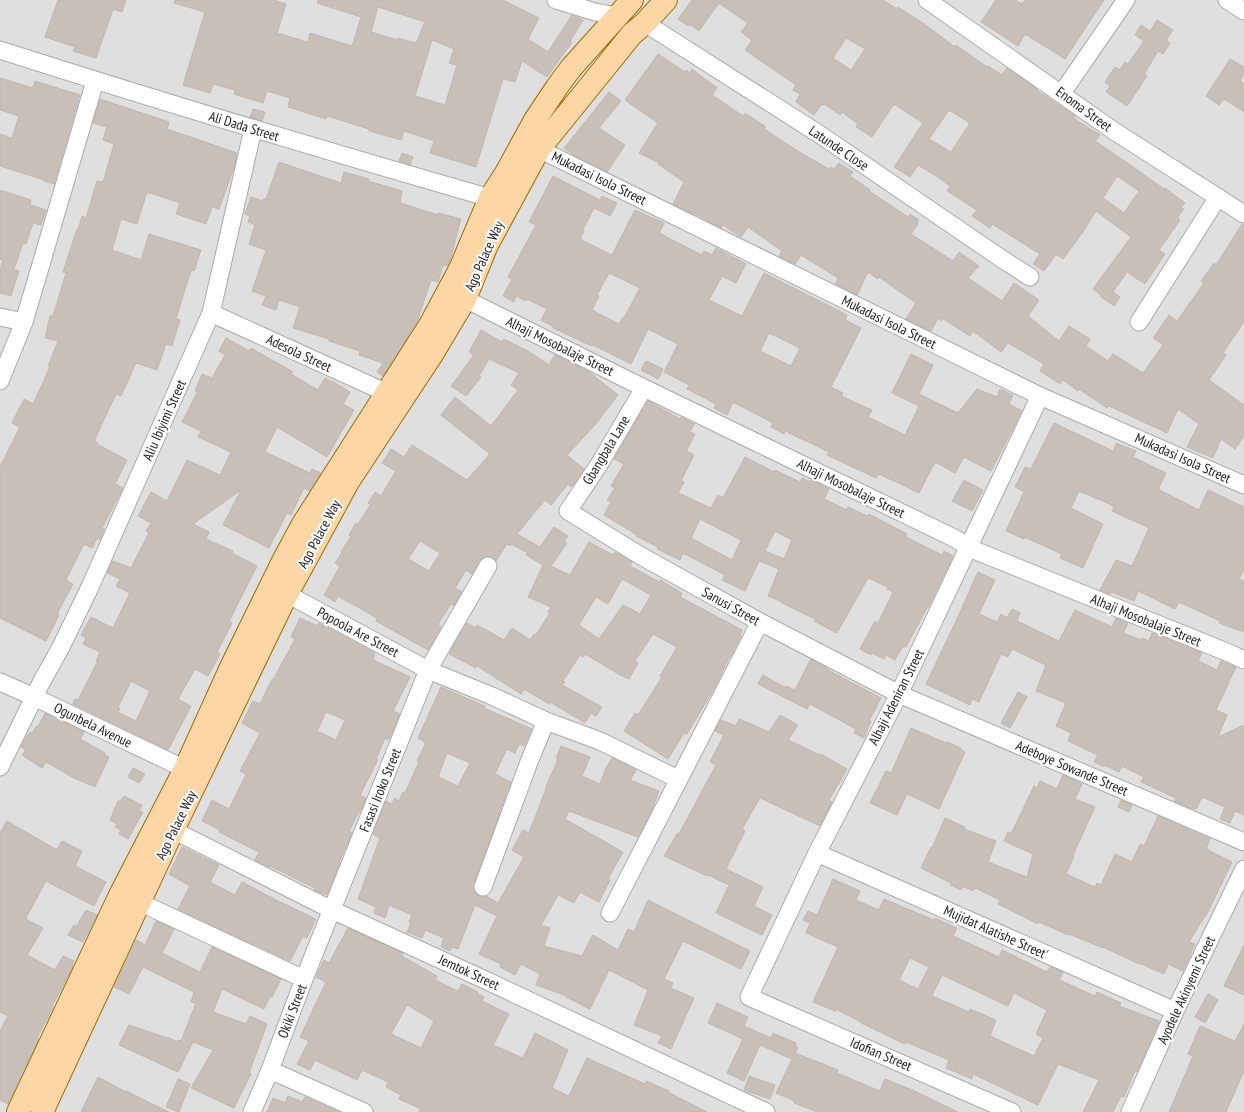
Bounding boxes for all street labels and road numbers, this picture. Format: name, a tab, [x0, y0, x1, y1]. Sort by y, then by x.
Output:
street label: Enoma Street	[1052, 83, 1116, 135]
street label: Ali Dada Street	[207, 107, 281, 145]
street label: Latunde Close	[806, 121, 873, 175]
street label: Mukadasi Isola Street	[549, 147, 649, 209]
street label: Ago Palace Way	[461, 217, 508, 294]
street label: Mukadasi Isola Street	[839, 291, 939, 353]
street label: Alhaji Mosobalaje Street	[503, 312, 617, 380]
street label: Adesola Street	[263, 330, 335, 376]
street label: Aliu Ibiyimi Street	[138, 377, 190, 463]
street label: Gbangbala Lane	[578, 412, 634, 488]
street label: Mukadasi Isola Street	[1132, 429, 1234, 487]
street label: Alhaji Mosobalaje Street	[794, 454, 908, 522]
street label: Ago Palace Way	[293, 496, 345, 571]
street label: Sanusi Street	[699, 583, 763, 629]
street label: Alhaji Mosobalaje Street	[1088, 590, 1204, 650]
street label: Popoola Are Street	[314, 603, 402, 661]
street label: Alhaji Adeniran Street	[864, 646, 928, 748]
street label: Ogunbela Avenue	[51, 698, 135, 752]
street label: Adeboye Sowande Street	[1013, 736, 1131, 800]
street label: Fasasi Iroko Street	[355, 745, 405, 835]
street label: Ago Palace Way	[151, 787, 201, 863]
street label: Mujidat Alatishe Street'	[941, 901, 1051, 963]
street label: Ayodele Akinyemi Street	[1153, 933, 1219, 1047]
street label: Jemtok Street	[435, 950, 502, 994]
street label: Okiki Street	[273, 981, 311, 1041]
street label: Idofian Street	[847, 1033, 915, 1075]

